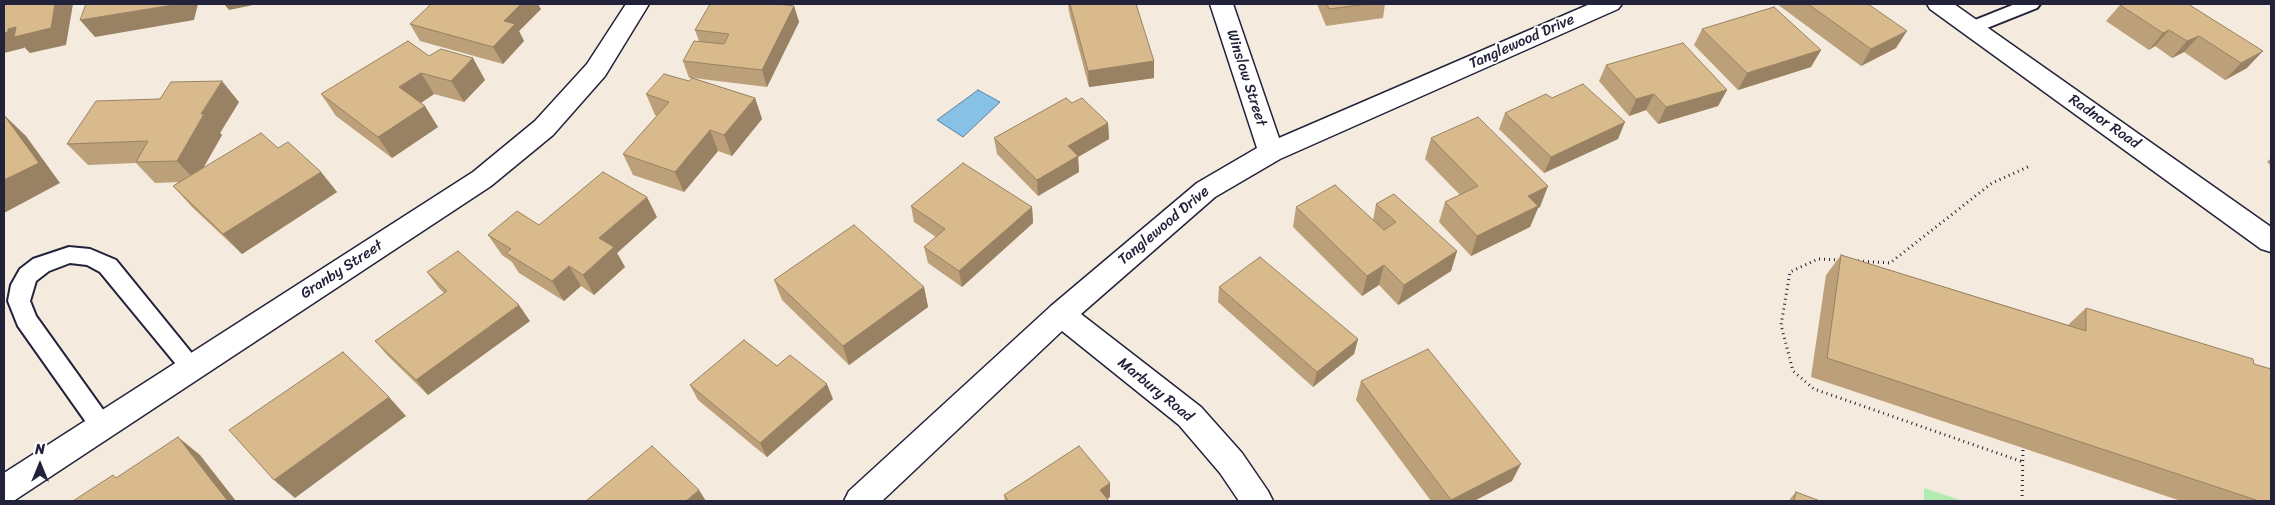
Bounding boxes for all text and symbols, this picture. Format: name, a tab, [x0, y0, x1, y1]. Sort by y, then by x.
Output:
street label: Tanglewood Drive	[1467, 11, 1577, 73]
street label: Winslow Street	[1222, 27, 1270, 129]
street label: Radnor Road	[2065, 91, 2143, 153]
street label: Tanglewood Drive	[1115, 183, 1213, 269]
street label: Granby Street	[298, 237, 386, 303]
street label: Marbury Road	[1114, 354, 1196, 426]
text: N	[35, 437, 45, 462]
north arrow	[15, 440, 65, 490]

